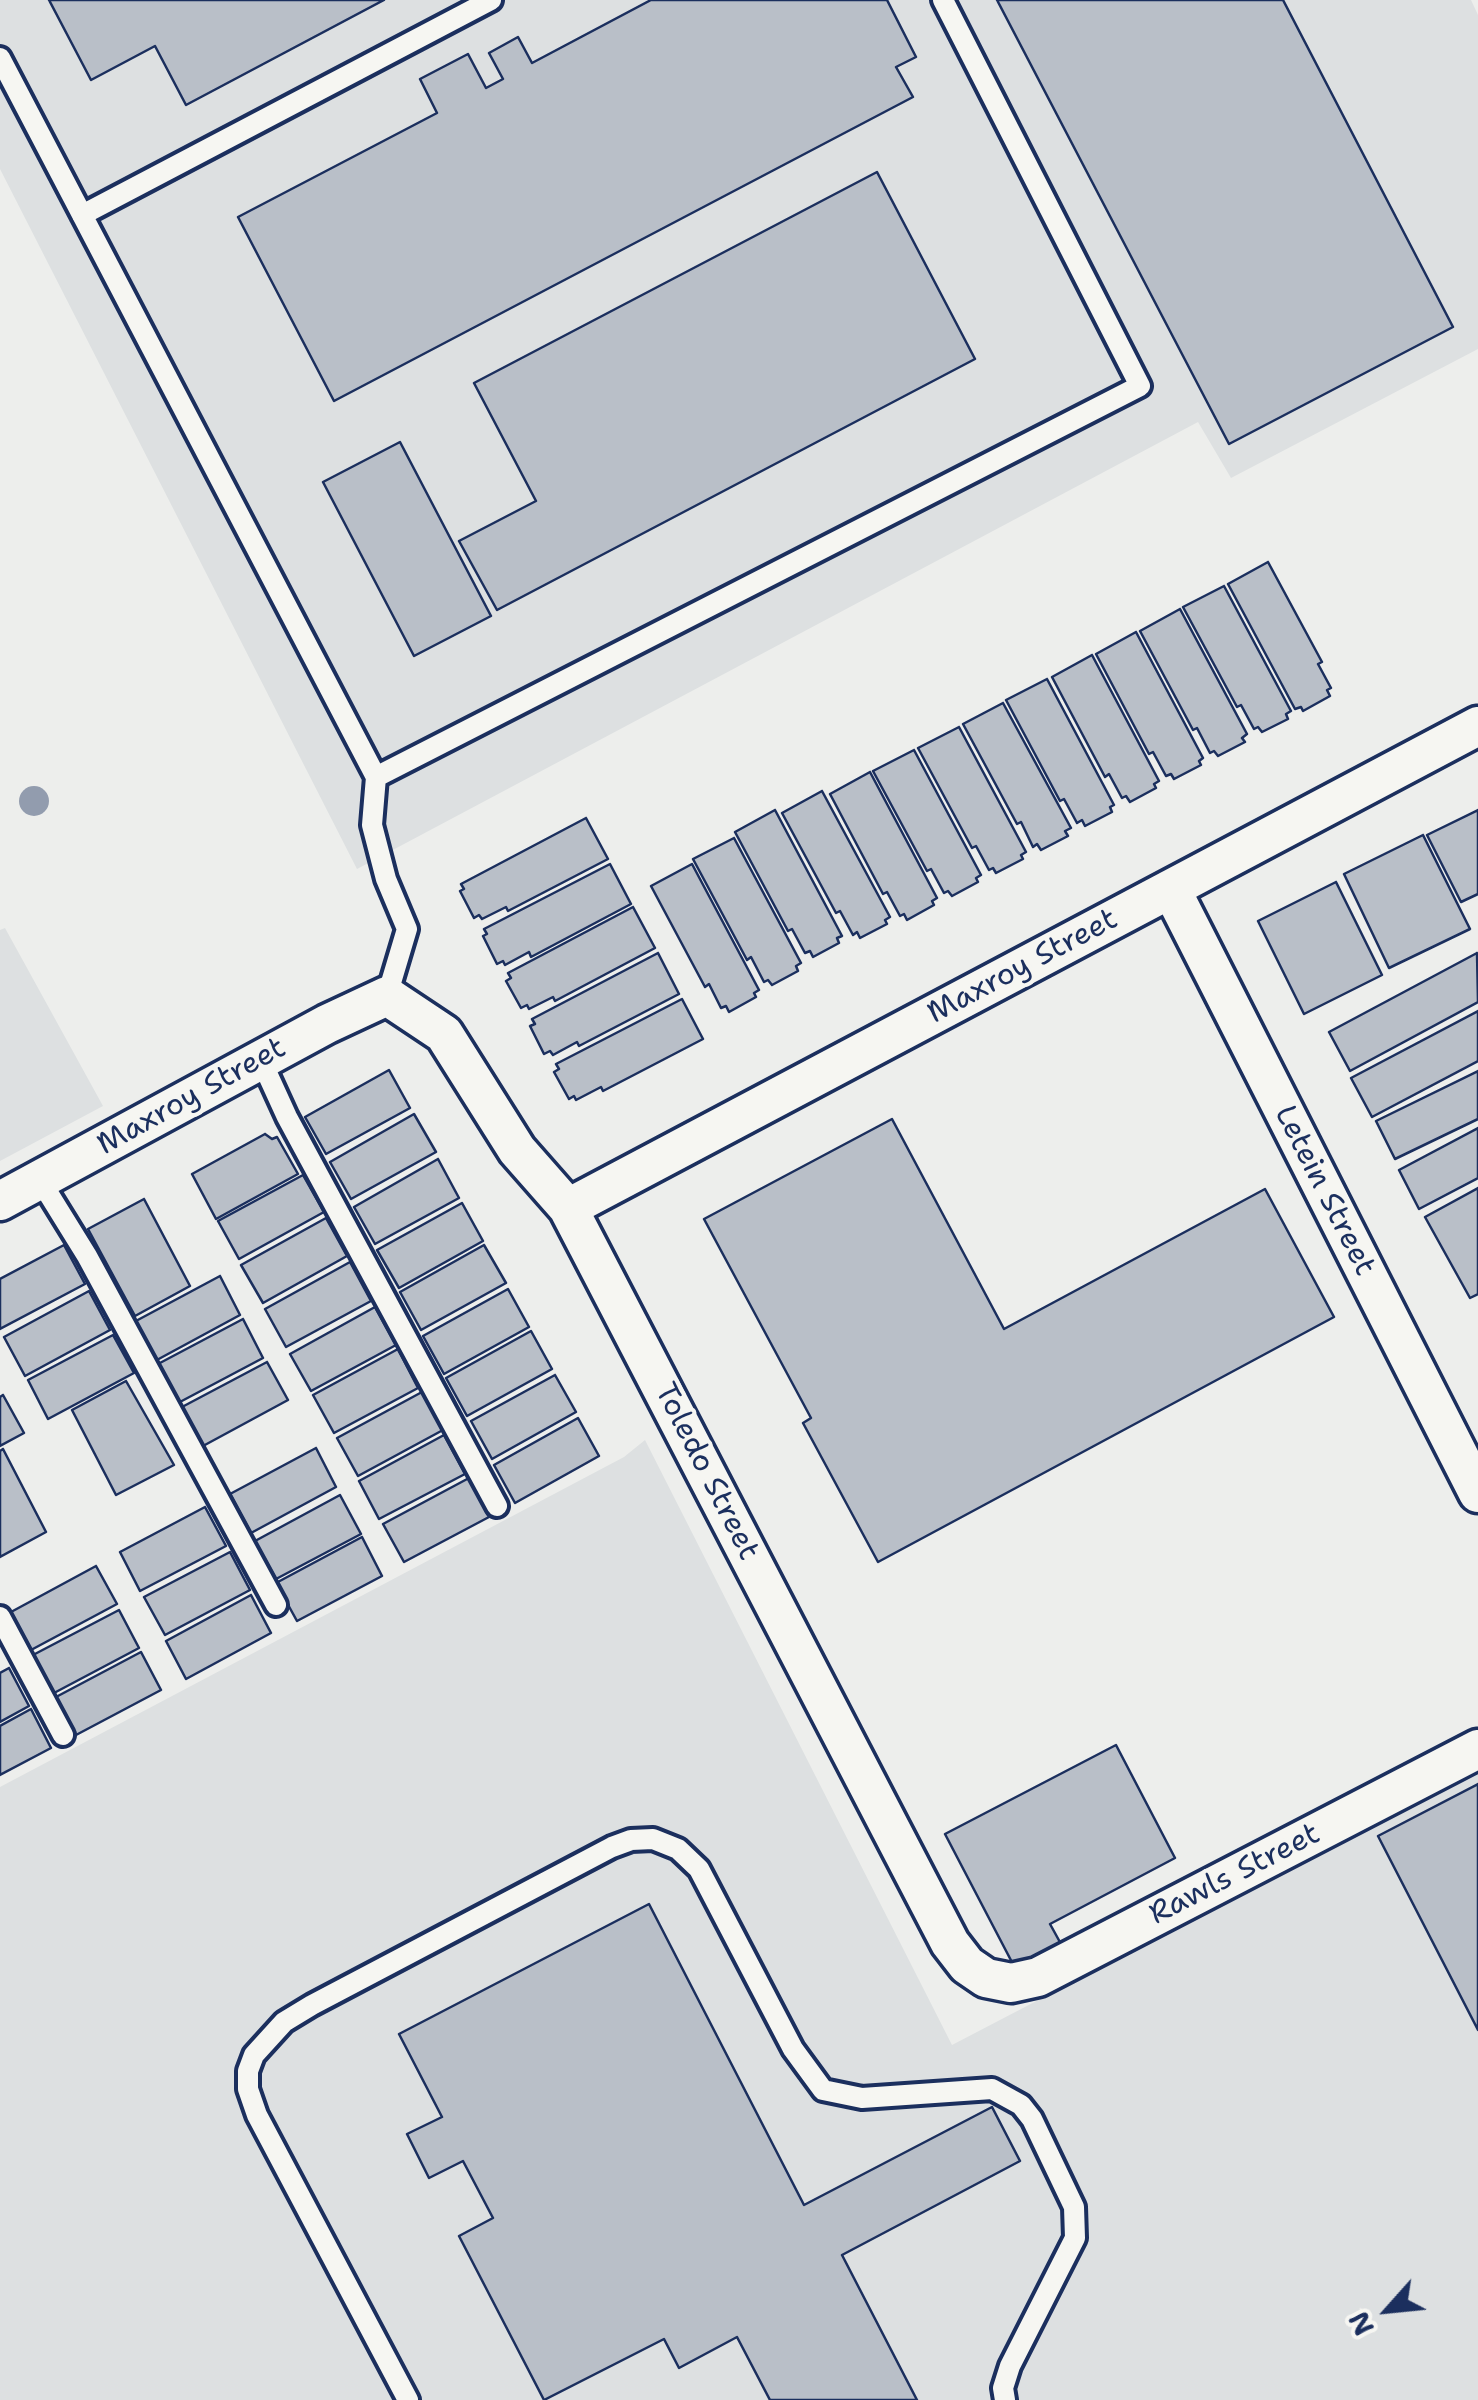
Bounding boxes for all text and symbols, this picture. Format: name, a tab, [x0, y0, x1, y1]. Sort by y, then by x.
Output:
street label: Maxroy Street	[922, 902, 1124, 1032]
street label: Maxroy Street	[92, 1030, 292, 1164]
street label: Letein Street	[1266, 1100, 1382, 1282]
street label: Toledo Street	[646, 1378, 766, 1566]
street label: Rawls Street	[1144, 1817, 1326, 1933]
north arrow	[1338, 2260, 1438, 2360]
text: N	[1339, 2305, 1383, 2342]

